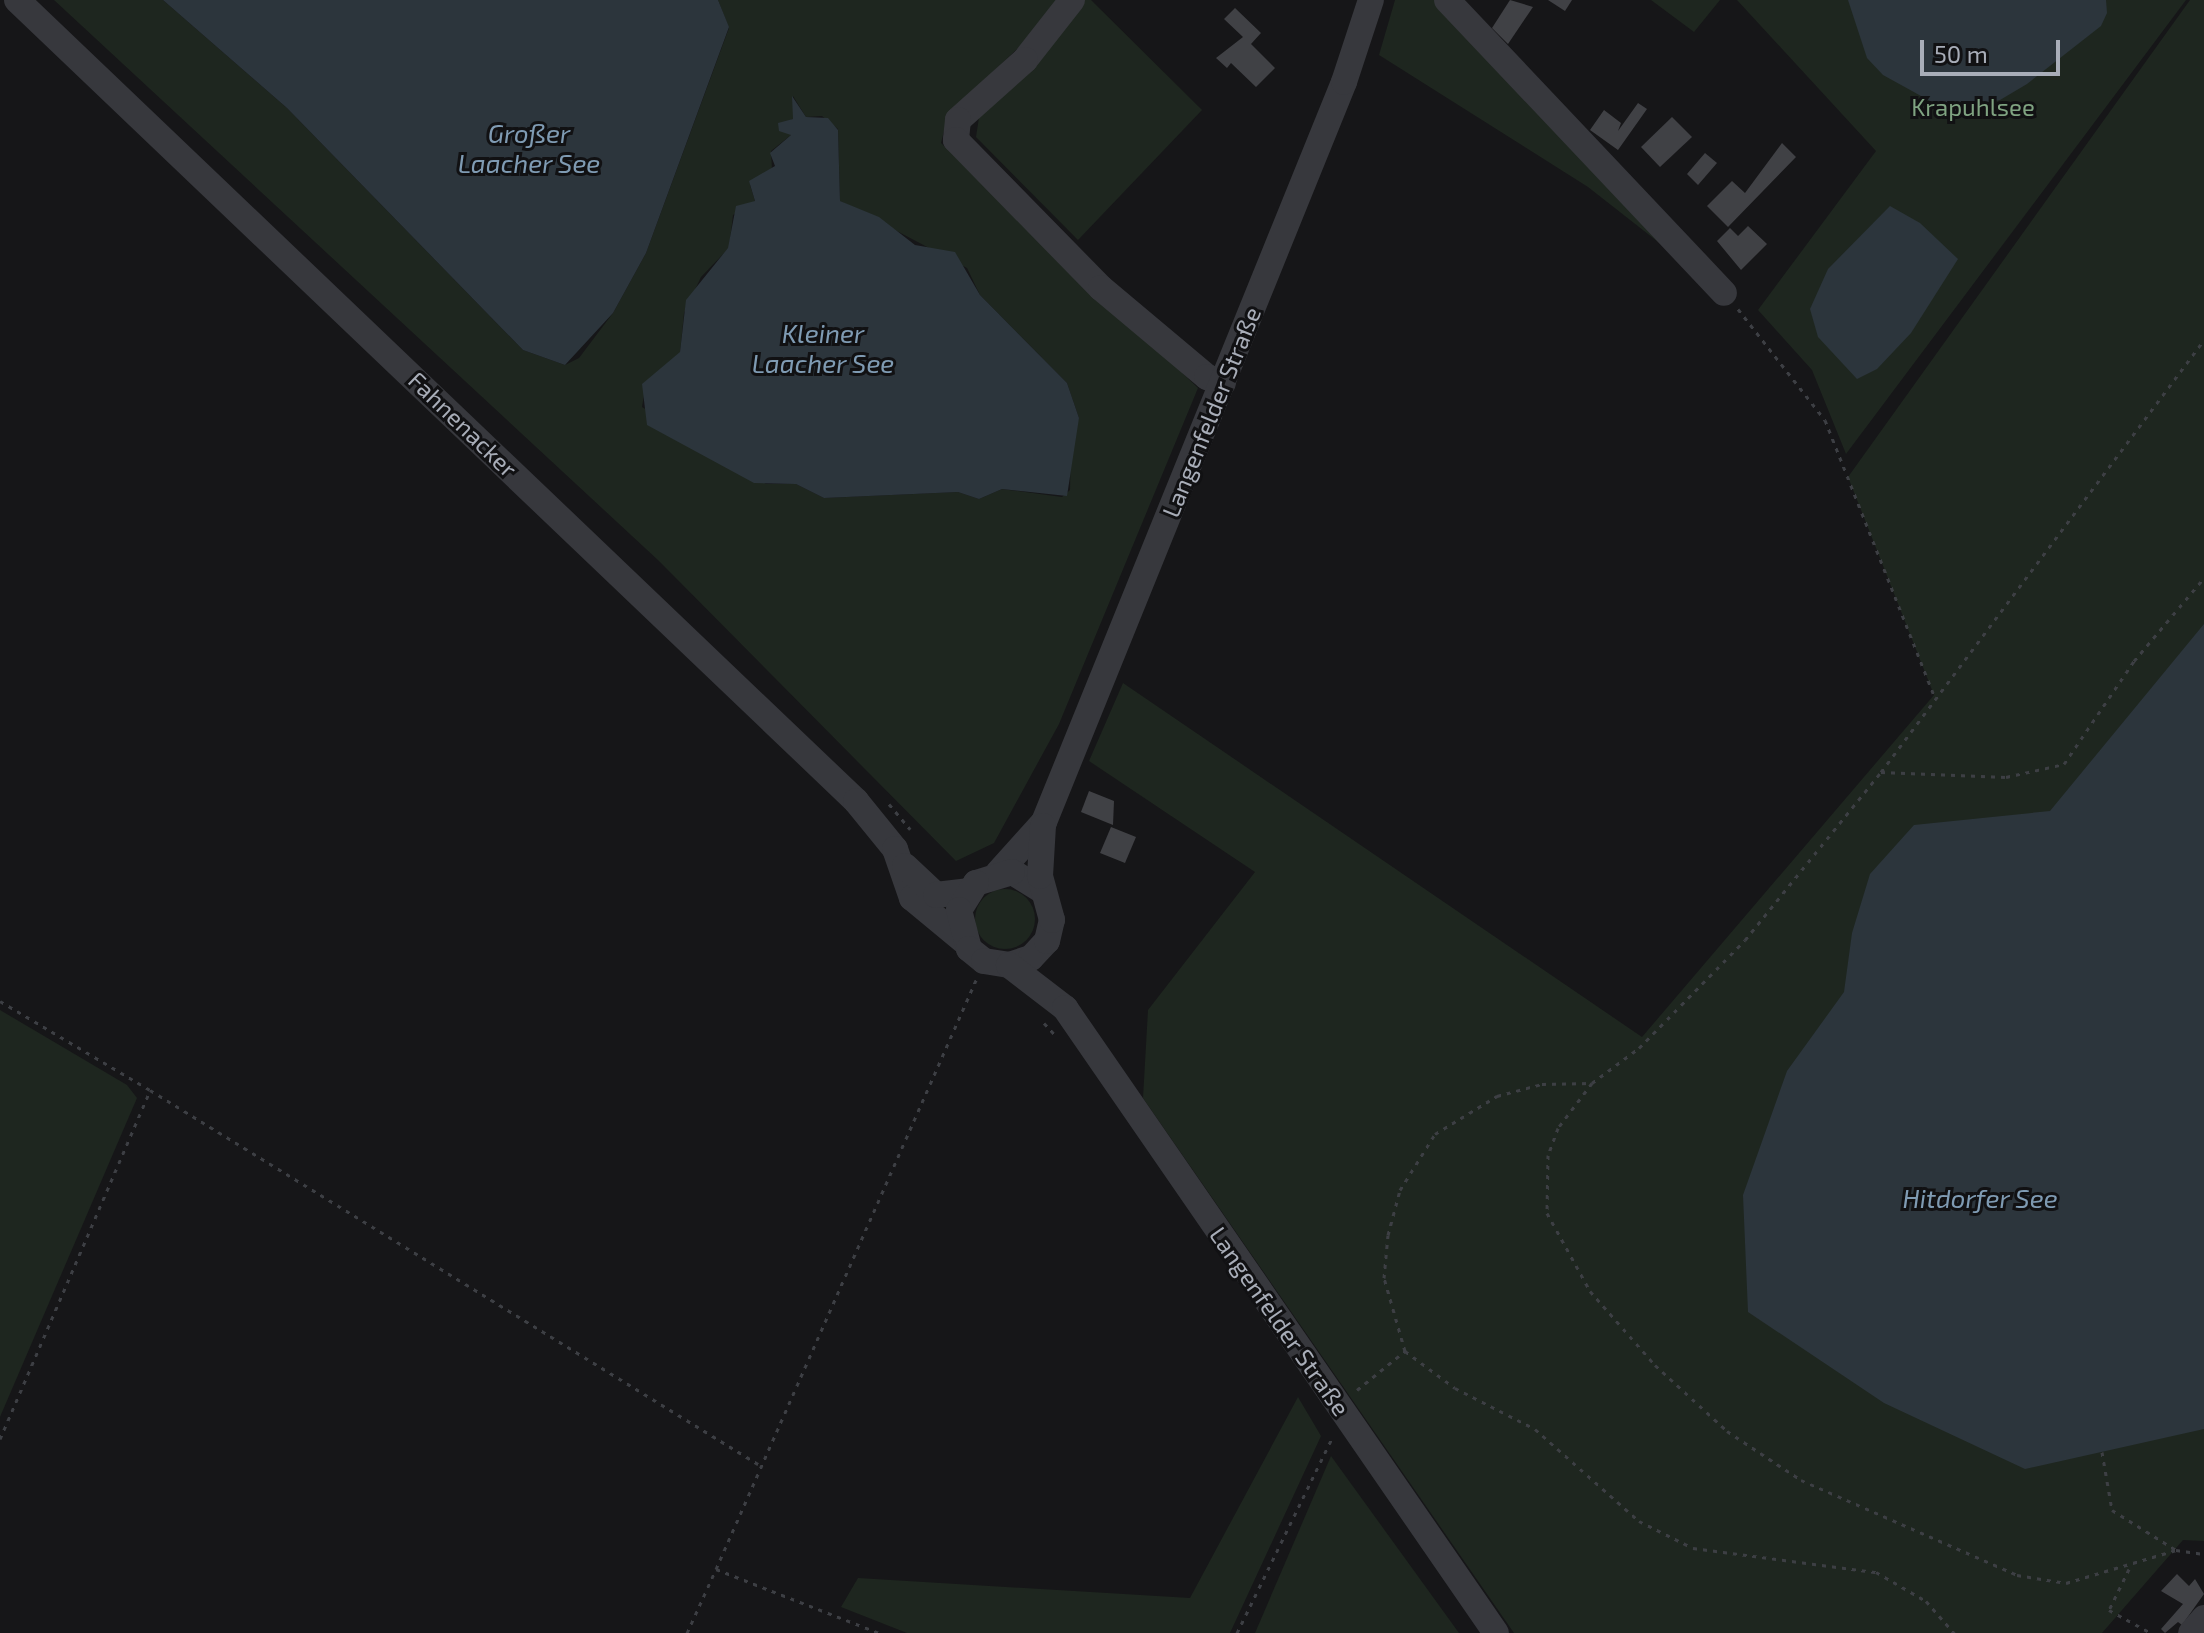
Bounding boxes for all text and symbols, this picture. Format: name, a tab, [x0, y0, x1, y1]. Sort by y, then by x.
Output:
scale bar	[1924, 24, 2064, 74]
text: 50 m	[1934, 39, 1988, 68]
park label: Krapuhlsee	[1911, 93, 2035, 121]
water label: Großer Laacher See	[457, 117, 601, 178]
street label: Langenfelder Straße	[1156, 303, 1266, 521]
water label: Kleiner Laacher See	[751, 317, 895, 378]
street label: Fahnenacker	[403, 365, 523, 483]
water label: Hitdorfer See	[1902, 1182, 2058, 1214]
street label: Langenfelder Straße	[1204, 1221, 1356, 1421]

